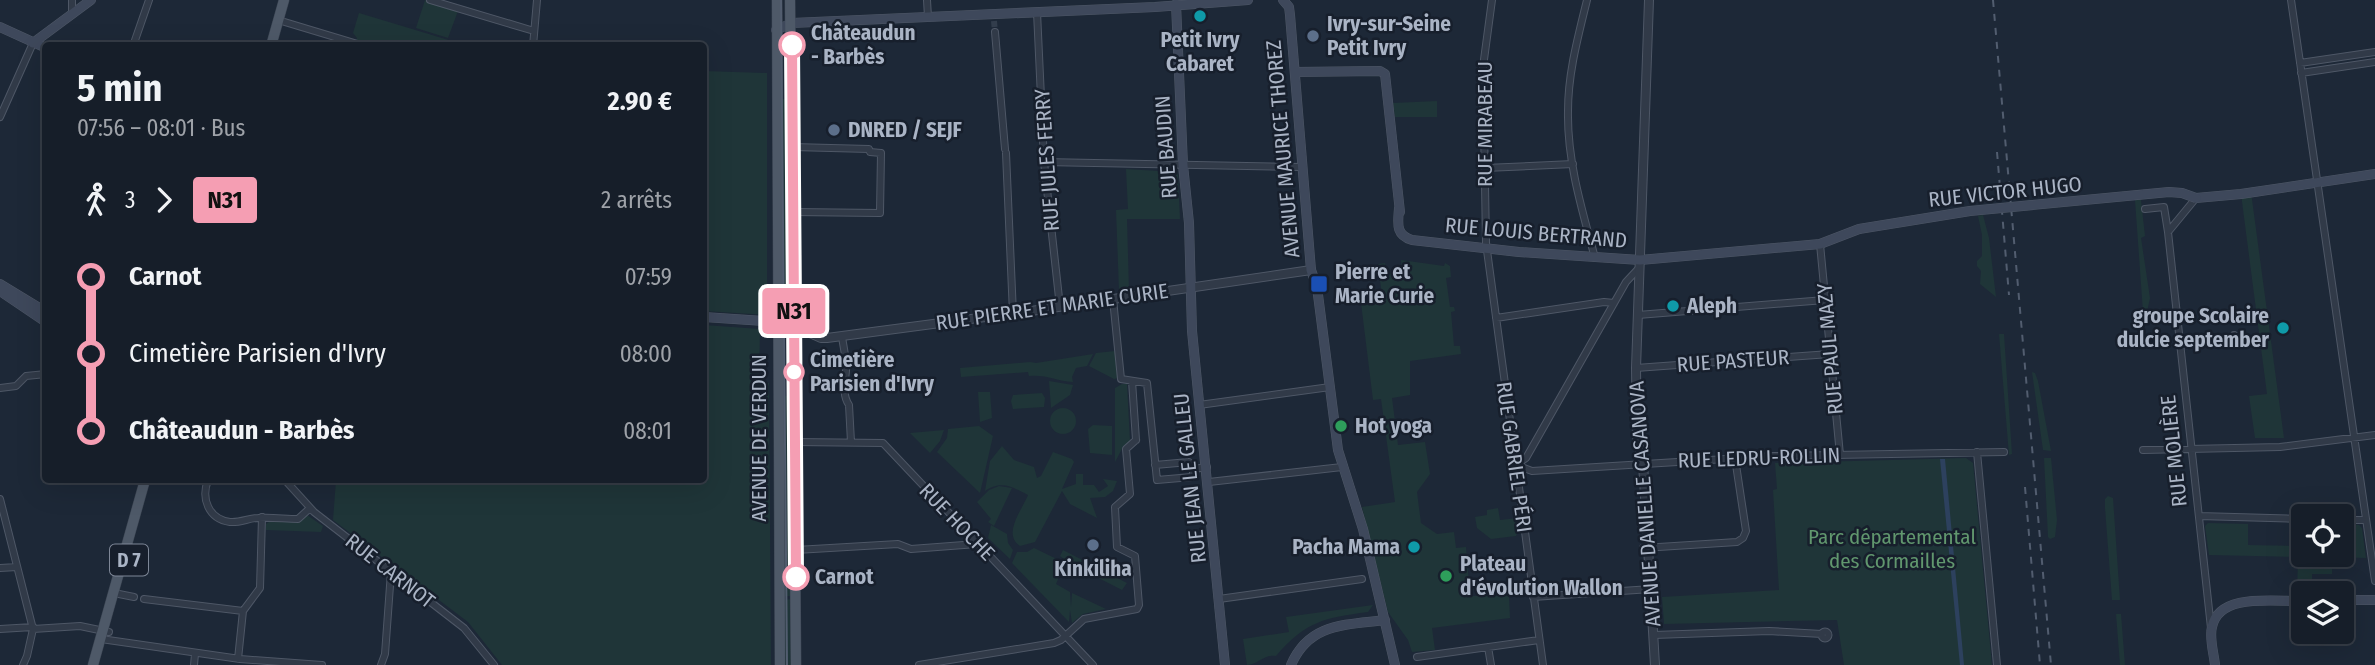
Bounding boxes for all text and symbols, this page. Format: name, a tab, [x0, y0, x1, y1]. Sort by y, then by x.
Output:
marker: Petit Ivry Cabaret	[1192, 8, 1208, 24]
place label: Ivry-sur-Seine Petit Ivry	[1327, 11, 1451, 61]
place label: Châteaudun - Barbès	[811, 20, 915, 70]
place label: Petit Ivry Cabaret	[1160, 27, 1241, 77]
marker: Ivry-sur-Seine Petit Ivry	[1305, 28, 1321, 44]
marker: Châteaudun - Barbès	[779, 32, 805, 58]
street label: AVENUE MAURICE THOREZ	[1261, 39, 1305, 259]
street label: RUE MIRABEAU	[1472, 61, 1498, 187]
text: 5 min	[77, 65, 162, 111]
text: 2.90 €	[608, 86, 672, 117]
street label: RUE JULES FERRY	[1029, 87, 1065, 232]
street label: RUE BAUDIN	[1149, 94, 1183, 200]
text: 07:56 – 08:01 · Bus	[77, 114, 245, 142]
place label: DNRED / SEJF	[848, 117, 963, 143]
marker: DNRED / SEJF	[826, 122, 842, 138]
street label: RUE VICTOR HUGO	[1927, 171, 2083, 213]
icon: walk	[77, 181, 115, 219]
icon: forward	[145, 181, 183, 219]
text: 3	[125, 186, 135, 214]
text: N31	[207, 186, 243, 214]
text: 2 arrêts	[601, 186, 672, 214]
street label: RUE LOUIS BERTRAND	[1444, 212, 1628, 254]
place label: Pierre et Marie Curie	[1335, 259, 1434, 309]
text: Carnot	[129, 261, 201, 292]
text: 07:59	[625, 263, 672, 291]
marker: Pierre et Marie Curie	[1309, 274, 1329, 294]
street label: RUE PIERRE ET MARIE CURIE	[934, 278, 1170, 336]
street label: RUE PAUL MAZY	[1811, 282, 1849, 416]
line badge: N31	[754, 288, 834, 334]
place label: Aleph	[1686, 293, 1737, 319]
text: N31	[776, 297, 812, 325]
marker: Aleph	[1665, 298, 1681, 314]
place label: groupe Scolaire dulcie september	[2117, 303, 2269, 353]
marker: groupe Scolaire dulcie september	[2275, 320, 2291, 336]
text: Cimetière Parisien d'Ivry	[129, 338, 386, 369]
text: 08:00	[620, 340, 672, 368]
street label: RUE PASTEUR	[1676, 344, 1791, 378]
place label: Cimetière Parisien d'Ivry	[810, 347, 935, 397]
street label: AVENUE DE VERDUN	[746, 354, 772, 522]
marker: Cimetière Parisien d'Ivry	[784, 362, 804, 382]
street label: RUE GABRIEL PÉRI	[1491, 380, 1537, 534]
street label: AVENUE DANIELLE CASANOVA	[1623, 380, 1667, 628]
street label: RUE JEAN LE GALLEU	[1168, 392, 1212, 564]
street label: RUE MOLIÈRE	[2155, 394, 2193, 508]
place label: Hot yoga	[1355, 413, 1432, 439]
text: Châteaudun - Barbès	[129, 415, 355, 446]
text: 08:01	[623, 417, 672, 445]
marker: Hot yoga	[1333, 418, 1349, 434]
street label: RUE LEDRU-ROLLIN	[1677, 442, 1841, 474]
street label: RUE HOCHE	[914, 478, 1000, 566]
map controls	[2291, 504, 2354, 644]
button: locate	[2291, 504, 2354, 567]
park label: Parc départemental des Cormailles	[1808, 524, 1976, 574]
street label: RUE CARNOT	[340, 528, 440, 614]
place label: Pacha Mama	[1292, 534, 1400, 560]
marker: Kinkiliha	[1085, 537, 1101, 553]
marker: Pacha Mama	[1406, 539, 1422, 555]
road number: D 7	[110, 544, 148, 576]
place label: Plateau d'évolution Wallon	[1460, 551, 1623, 601]
place label: Kinkiliha	[1054, 556, 1132, 582]
marker: Carnot	[783, 564, 809, 590]
place label: Carnot	[815, 564, 874, 590]
marker: Plateau d'évolution Wallon	[1438, 568, 1454, 584]
button: layers	[2291, 581, 2354, 644]

